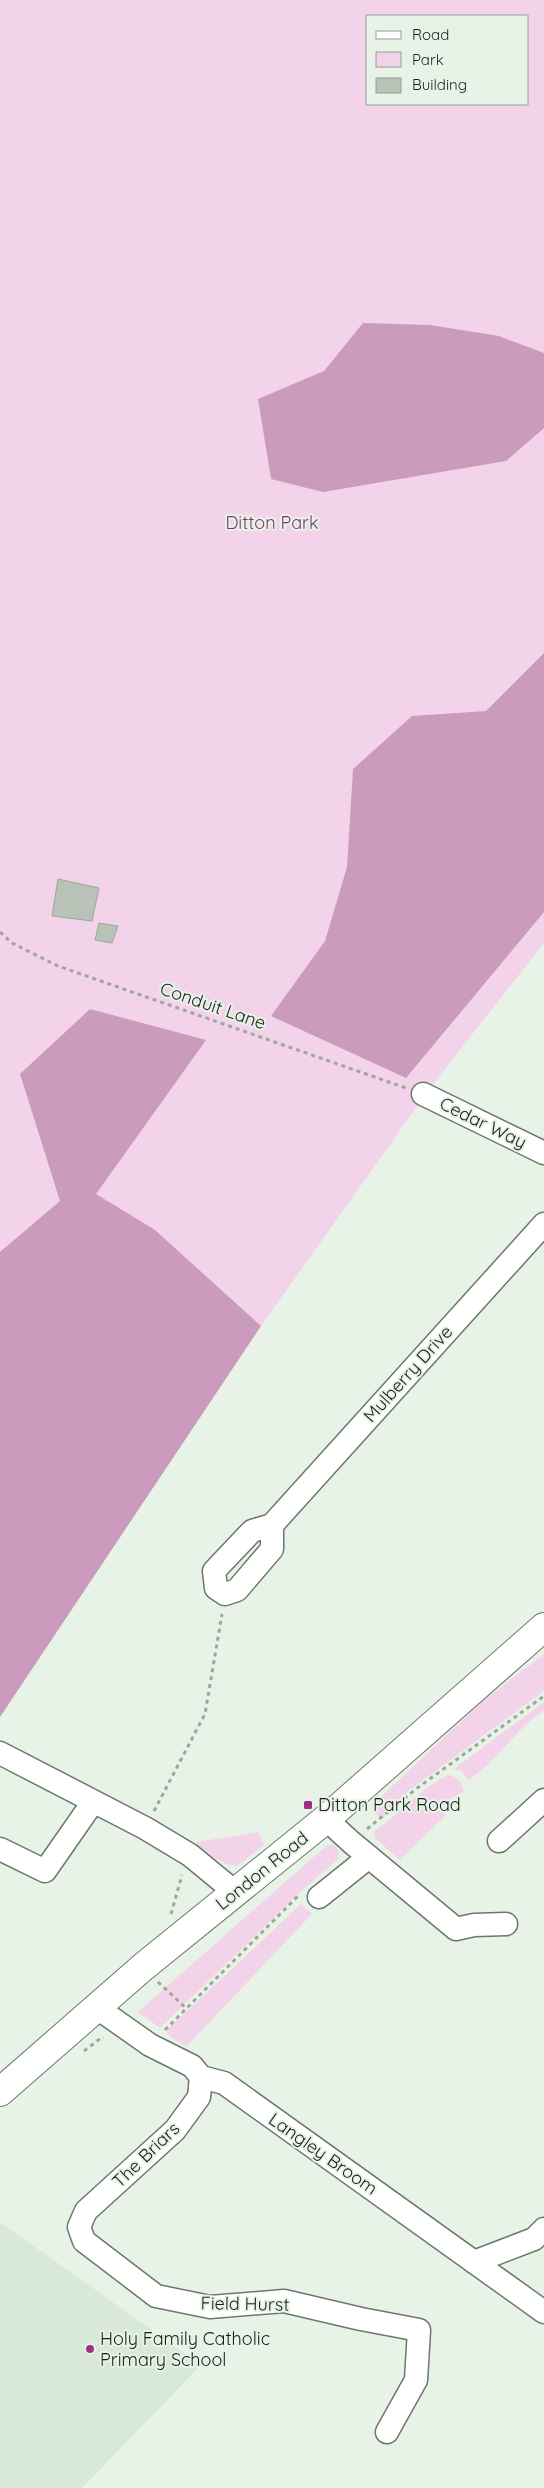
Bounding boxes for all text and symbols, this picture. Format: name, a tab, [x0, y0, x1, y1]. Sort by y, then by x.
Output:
legend	[366, 15, 529, 105]
text: Road	[412, 25, 449, 44]
text: Park	[412, 50, 444, 69]
text: Building	[412, 75, 467, 94]
park label: Ditton Park	[225, 511, 319, 534]
street label: Conduit Lane	[157, 977, 269, 1034]
street label: Cedar Way	[436, 1092, 530, 1153]
street label: Mulberry Drive	[358, 1320, 457, 1427]
place label: Ditton Park Road	[318, 1793, 461, 1816]
marker: Ditton Park Road	[302, 1799, 314, 1811]
street label: London Road	[211, 1826, 313, 1915]
street label: Langley Broom	[264, 2108, 382, 2200]
street label: The Briars	[107, 2117, 184, 2192]
street label: Field Hurst	[200, 2291, 290, 2316]
place label: Holy Family Catholic Primary School	[100, 2327, 270, 2371]
marker: Holy Family Catholic Primary School	[84, 2343, 96, 2355]

